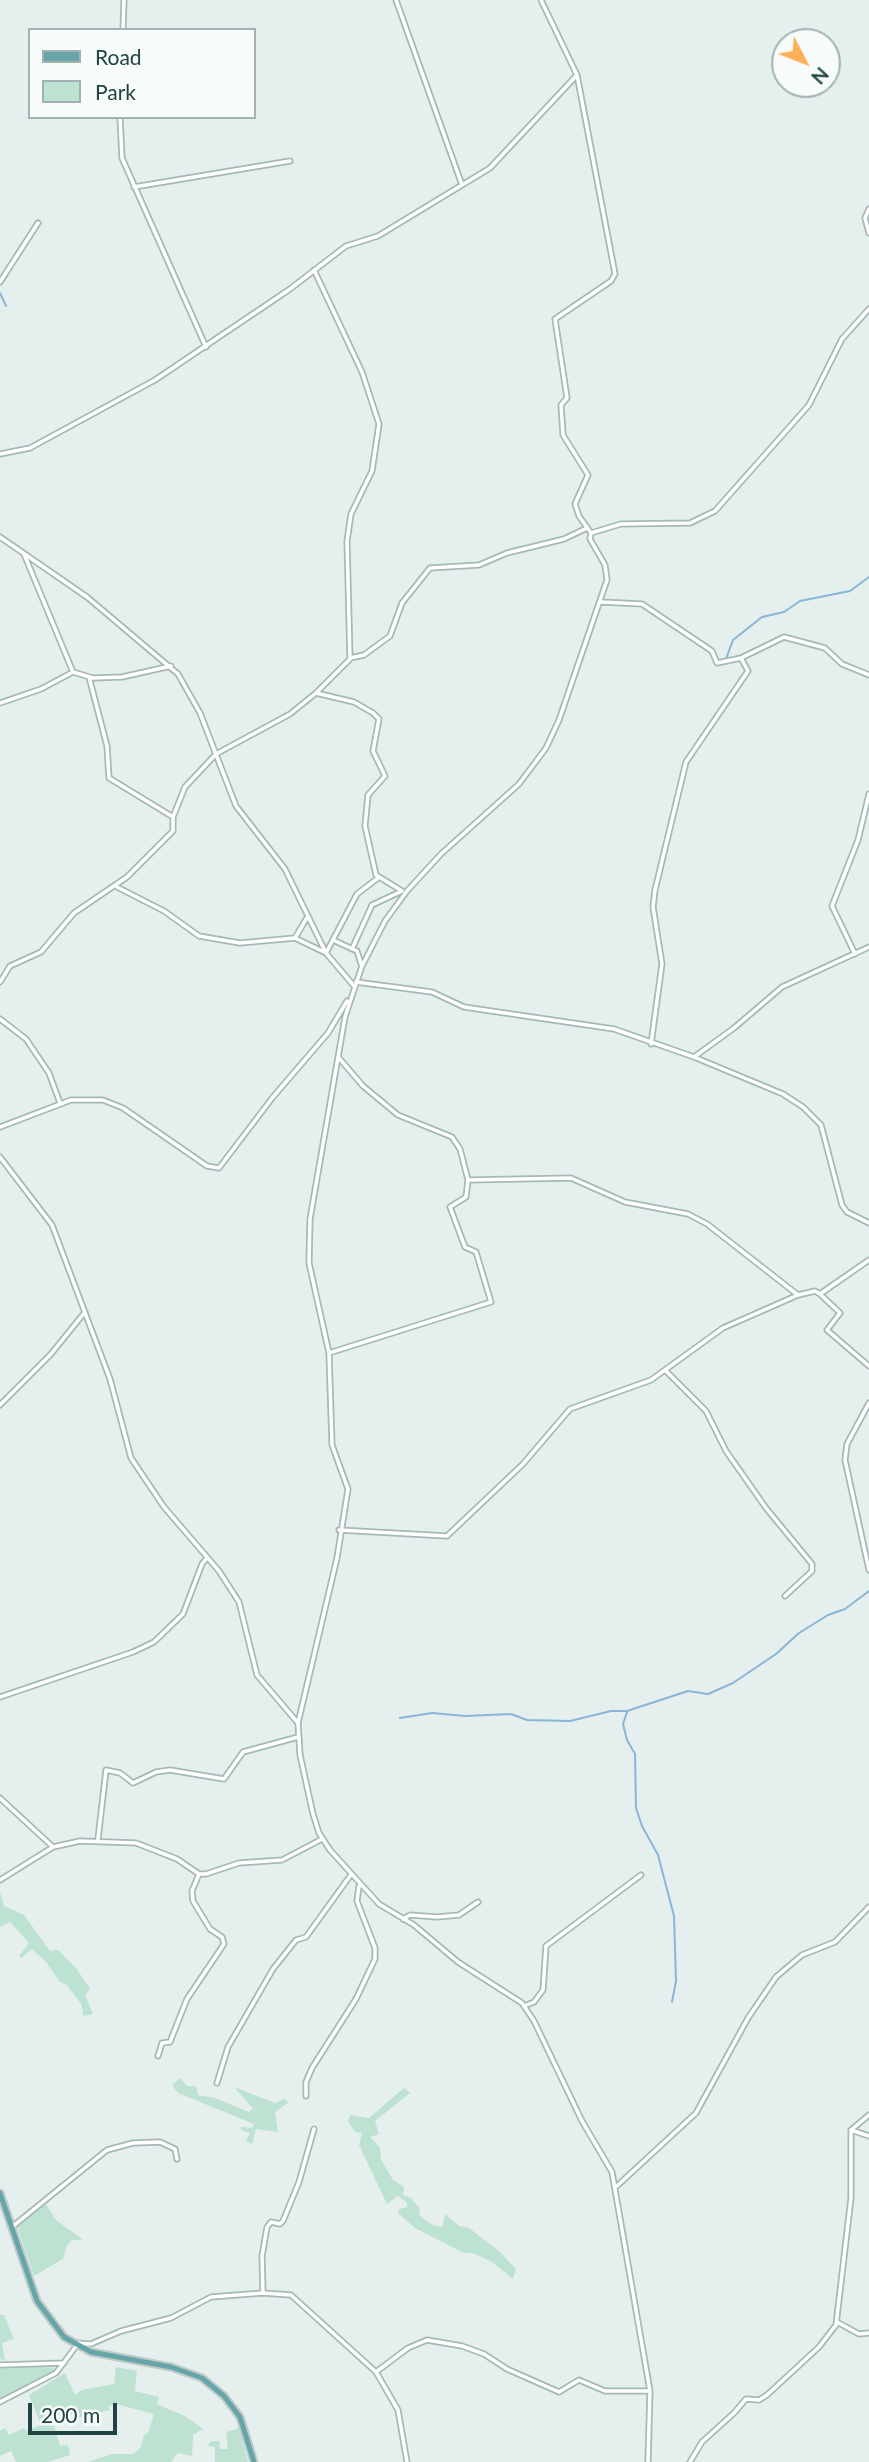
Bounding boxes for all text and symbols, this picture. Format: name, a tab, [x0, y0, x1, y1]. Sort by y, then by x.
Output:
legend	[28, 28, 256, 119]
north arrow	[771, 28, 841, 98]
text: Road	[95, 44, 142, 69]
text: N	[807, 63, 834, 89]
text: Park	[95, 79, 136, 104]
scale bar	[32, 2388, 121, 2432]
text: 200 m	[41, 2402, 100, 2427]

